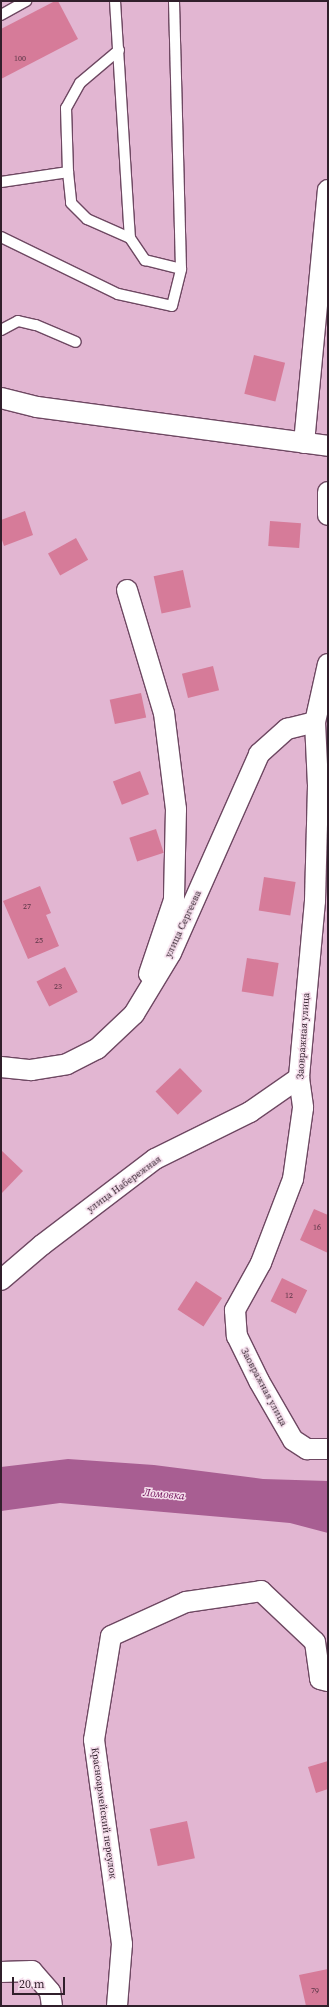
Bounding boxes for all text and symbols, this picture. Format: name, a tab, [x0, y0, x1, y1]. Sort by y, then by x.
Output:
house number: 100	[14, 54, 26, 64]
street label: улица Сергеева	[162, 889, 204, 959]
house number: 27	[23, 902, 31, 912]
house number: 25	[35, 936, 43, 946]
house number: 23	[54, 982, 62, 992]
street label: Заовражная улица	[294, 992, 312, 1080]
street label: улица Набережная	[85, 1153, 163, 1215]
house number: 16	[313, 1223, 321, 1233]
house number: 12	[285, 1291, 293, 1301]
street label: Заовражная улица	[238, 1346, 290, 1428]
water label: Ломовка	[143, 1487, 185, 1503]
street label: Красноармейский переулок	[89, 1747, 119, 1879]
scale bar	[14, 1969, 67, 1995]
text: 20 m	[19, 1976, 45, 1992]
house number: 79	[311, 1986, 319, 1996]

